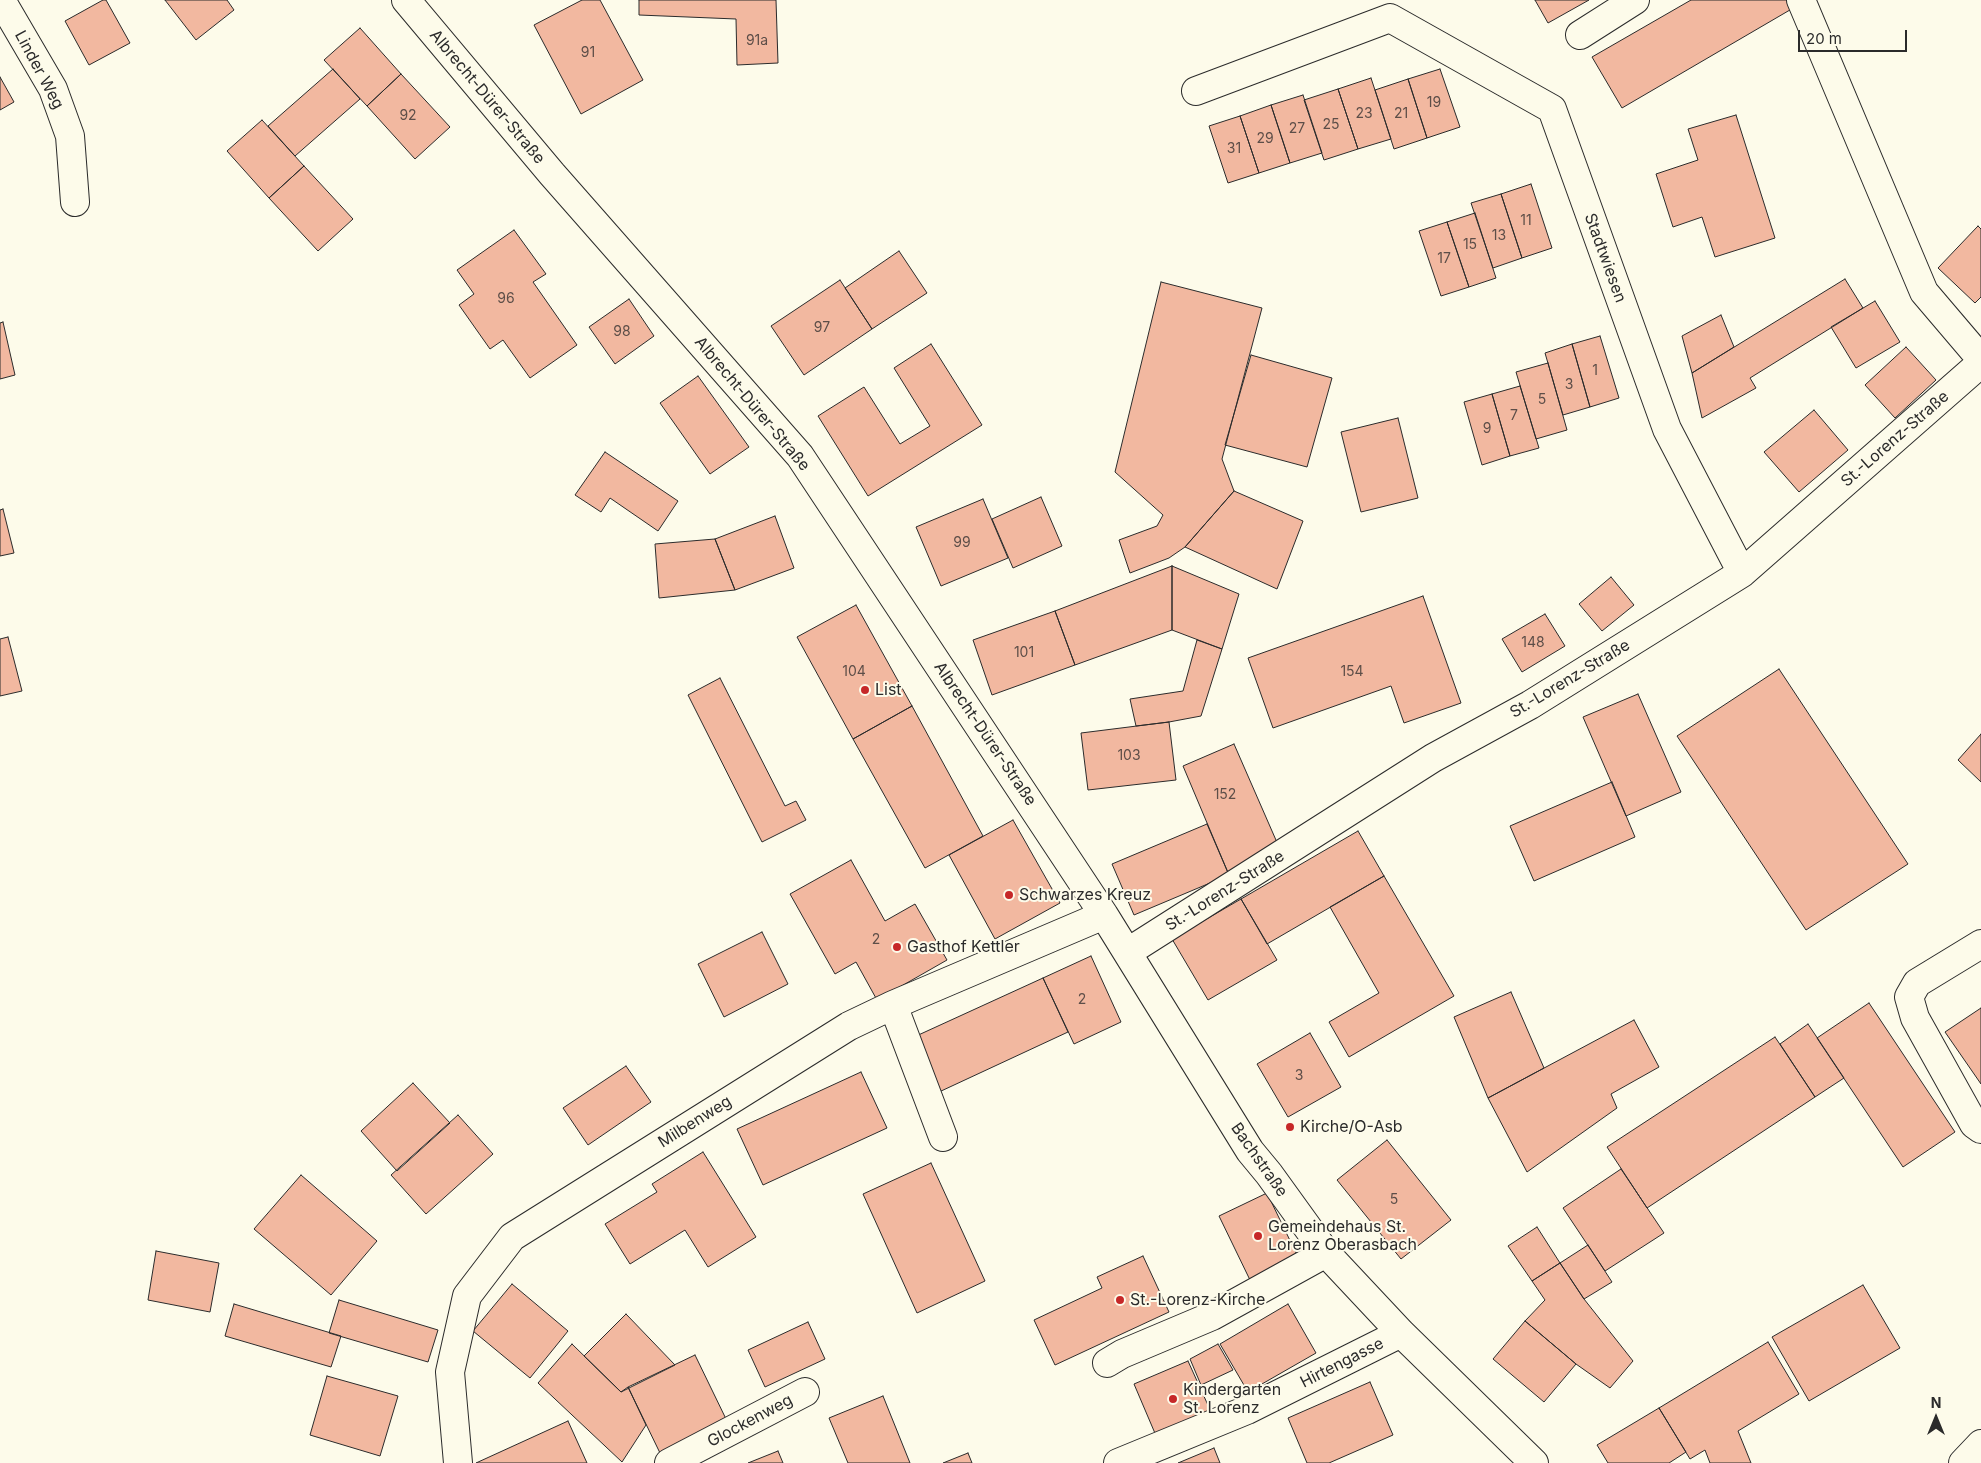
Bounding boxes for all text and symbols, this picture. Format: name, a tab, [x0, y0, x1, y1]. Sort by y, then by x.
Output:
scale bar	[1801, 20, 1910, 52]
street label: Albrecht-Dürer-Straße	[425, 26, 549, 168]
street label: Linder Weg	[10, 27, 68, 113]
text: 20 m	[1806, 29, 1842, 48]
house number: 91a	[746, 33, 768, 49]
house number: 91	[581, 45, 595, 61]
house number: 19	[1427, 95, 1441, 111]
house number: 23	[1355, 106, 1373, 122]
house number: 21	[1394, 106, 1408, 122]
house number: 92	[399, 108, 417, 124]
house number: 25	[1322, 117, 1340, 133]
house number: 27	[1289, 121, 1305, 137]
house number: 29	[1256, 131, 1274, 147]
house number: 31	[1227, 141, 1241, 157]
street label: Stadtwiesen	[1580, 211, 1630, 305]
house number: 11	[1520, 213, 1532, 229]
house number: 13	[1492, 228, 1506, 244]
house number: 15	[1463, 237, 1477, 253]
house number: 17	[1437, 251, 1451, 267]
house number: 96	[497, 291, 515, 307]
house number: 97	[814, 320, 830, 336]
house number: 98	[613, 324, 631, 340]
street label: Albrecht-Dürer-Straße	[690, 333, 814, 475]
house number: 1	[1592, 363, 1598, 379]
house number: 3	[1565, 377, 1573, 393]
street label: St.-Lorenz-Straße	[1837, 387, 1953, 491]
house number: 5	[1538, 392, 1546, 408]
house number: 7	[1510, 408, 1518, 424]
house number: 9	[1483, 421, 1491, 437]
house number: 99	[953, 535, 971, 551]
house number: 148	[1521, 635, 1545, 651]
street label: St.-Lorenz-Straße	[1507, 636, 1633, 722]
house number: 101	[1014, 645, 1034, 661]
street label: Albrecht-Dürer-Straße	[930, 658, 1040, 810]
house number: 104	[842, 664, 866, 680]
house number: 154	[1340, 664, 1364, 680]
place label: List	[875, 680, 902, 700]
marker: List	[859, 684, 871, 696]
house number: 103	[1117, 748, 1141, 764]
house number: 152	[1214, 787, 1236, 803]
street label: St.-Lorenz-Straße	[1162, 847, 1288, 935]
place label: Schwarzes Kreuz	[1019, 885, 1151, 905]
marker: Schwarzes Kreuz	[1003, 889, 1015, 901]
house number: 2	[872, 932, 880, 948]
place label: Gasthof Kettler	[907, 937, 1020, 957]
marker: Gasthof Kettler	[891, 941, 903, 953]
house number: 2	[1078, 992, 1086, 1008]
house number: 3	[1295, 1068, 1303, 1084]
street label: Milbenweg	[655, 1092, 735, 1152]
place label: Kirche/O-Asb	[1300, 1117, 1403, 1137]
street label: Bachstraße	[1226, 1119, 1292, 1201]
marker: Kirche/O-Asb	[1284, 1121, 1296, 1133]
house number: 5	[1390, 1192, 1398, 1208]
place label: Gemeindehaus St. Lorenz Oberasbach	[1268, 1217, 1417, 1255]
marker: Gemeindehaus St. Lorenz Oberasbach	[1252, 1230, 1264, 1242]
place label: St.-Lorenz-Kirche	[1130, 1290, 1265, 1310]
marker: St.-Lorenz-Kirche	[1114, 1294, 1126, 1306]
street label: Hirtengasse	[1297, 1334, 1387, 1392]
place label: Kindergarten St. Lorenz	[1183, 1380, 1281, 1418]
street label: Glockenweg	[704, 1391, 796, 1451]
marker: Kindergarten St. Lorenz	[1167, 1393, 1179, 1405]
north arrow	[1911, 1393, 1961, 1443]
text: N	[1931, 1394, 1941, 1411]

